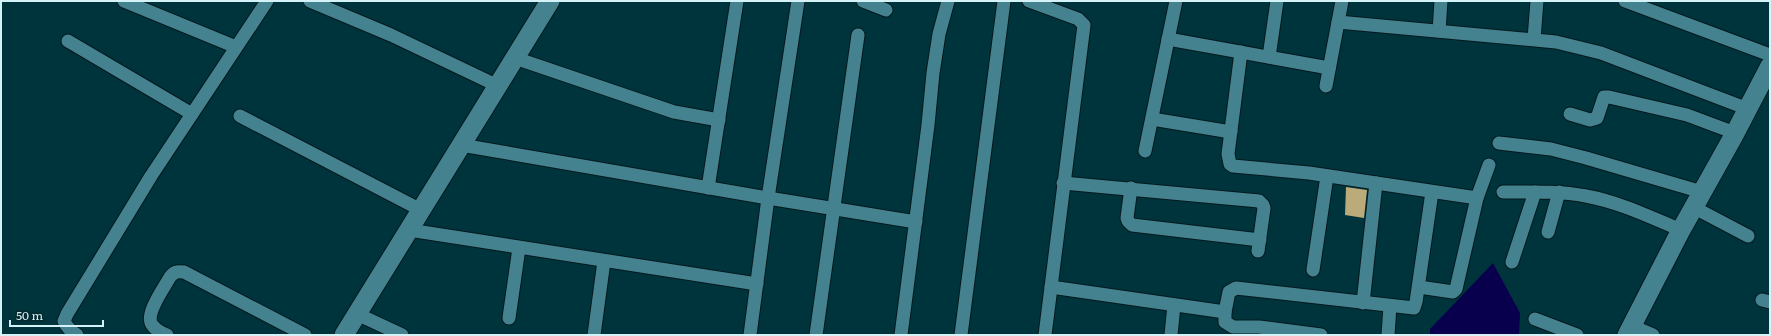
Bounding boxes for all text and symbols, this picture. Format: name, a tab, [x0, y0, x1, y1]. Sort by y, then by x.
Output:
scale bar	[10, 302, 103, 328]
text: 50 m	[16, 306, 43, 324]

